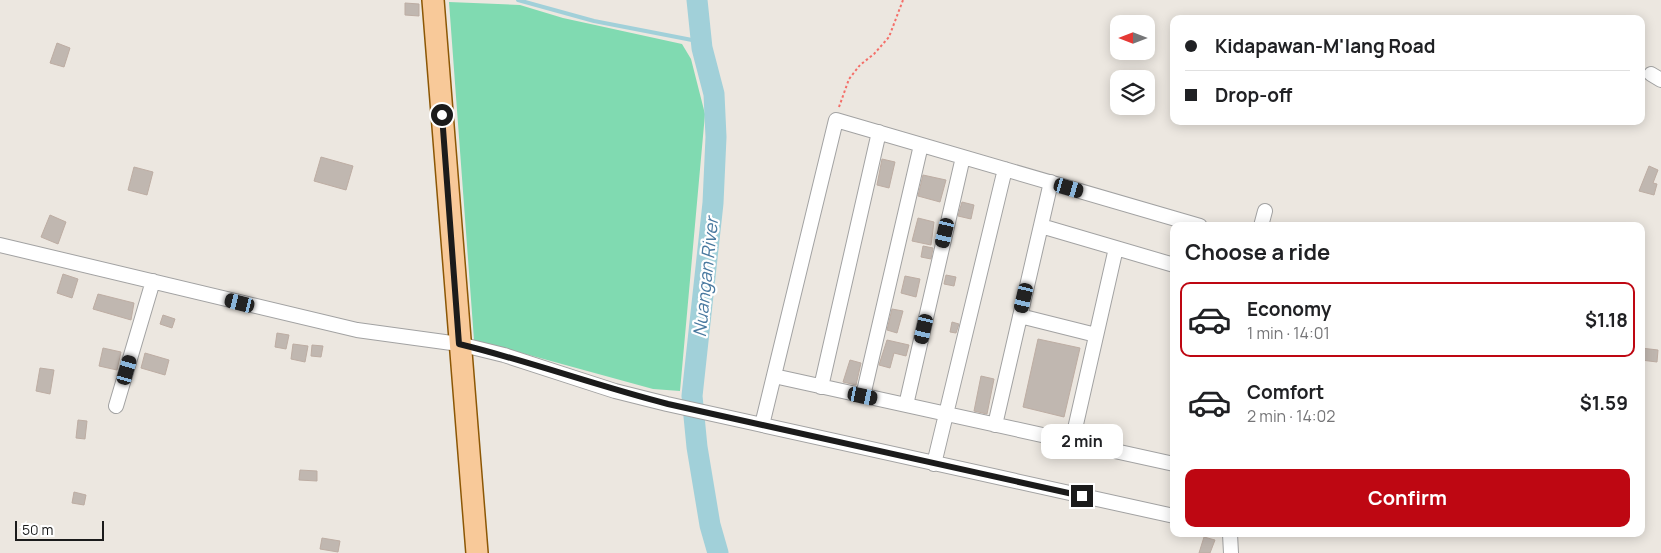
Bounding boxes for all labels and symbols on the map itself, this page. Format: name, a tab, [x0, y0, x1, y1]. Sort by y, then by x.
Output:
north arrow	[1110, 15, 1155, 60]
route start	[431, 104, 453, 126]
car	[1052, 177, 1085, 199]
water label: Nuangan River	[687, 214, 723, 338]
car	[934, 217, 955, 249]
car	[1013, 282, 1034, 314]
car	[223, 292, 256, 314]
car	[913, 313, 934, 345]
car	[115, 354, 138, 386]
car	[846, 386, 879, 406]
callout: 2 min	[1041, 424, 1123, 458]
route end	[1071, 485, 1093, 507]
scale bar	[15, 518, 104, 541]

